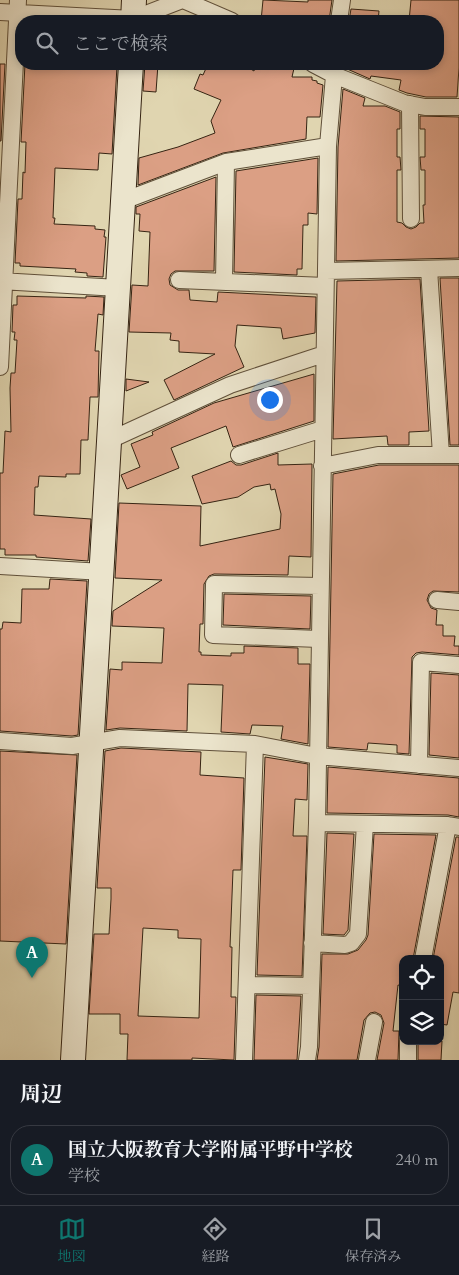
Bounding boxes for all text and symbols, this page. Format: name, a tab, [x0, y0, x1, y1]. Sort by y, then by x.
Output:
search box	[15, 15, 444, 70]
icon: search	[33, 29, 61, 57]
text: ここで検索	[73, 31, 168, 57]
your location	[257, 387, 283, 413]
pin: A	[16, 937, 48, 978]
map controls	[399, 955, 444, 1045]
button: locate	[399, 955, 444, 1000]
button: layers	[399, 1000, 444, 1045]
text: 周辺	[20, 1080, 62, 1109]
text: 国立大阪教育大学附属平野中学校	[68, 1137, 353, 1163]
text: A	[31, 1149, 43, 1171]
text: 240 m	[396, 1149, 438, 1171]
text: 学校	[68, 1165, 100, 1187]
tab: 地図	[58, 1215, 86, 1266]
tab: 経路	[201, 1215, 229, 1266]
tab: 保存済み	[345, 1215, 401, 1266]

